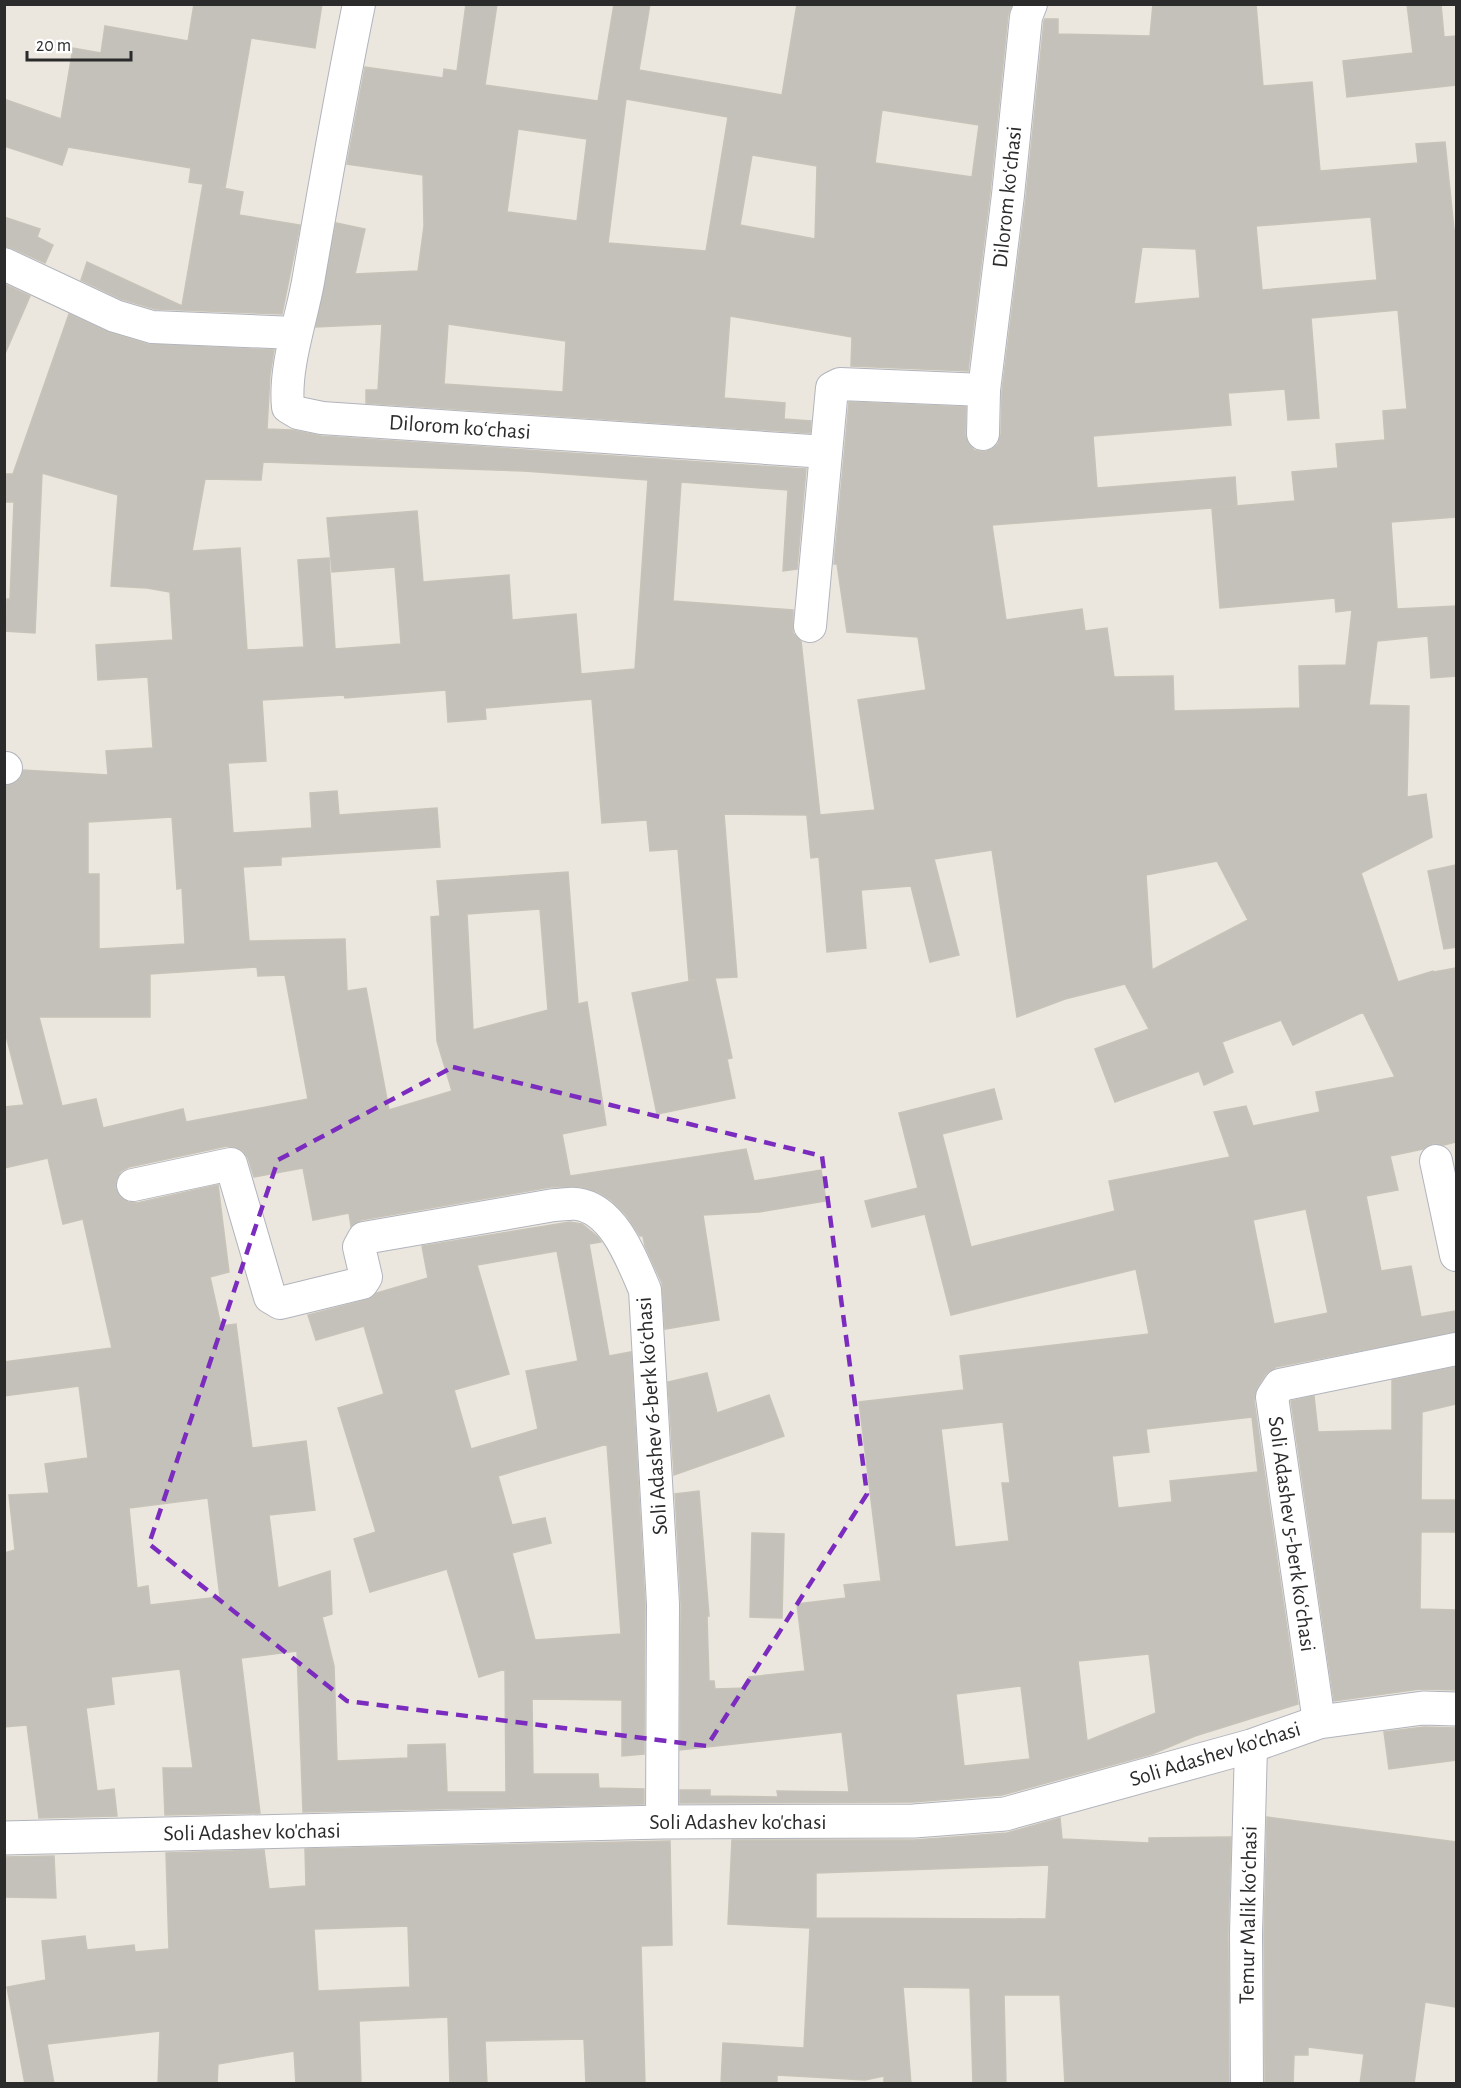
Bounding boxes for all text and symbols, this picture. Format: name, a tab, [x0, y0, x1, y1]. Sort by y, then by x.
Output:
scale bar	[27, 24, 130, 62]
text: 20 m	[36, 37, 71, 55]
street label: Dilorom koʻchasi	[989, 125, 1025, 269]
street label: Dilorom koʻchasi	[388, 411, 532, 443]
street label: Soli Adashev 6-berk koʻchasi	[633, 1296, 671, 1536]
street label: Soli Adashev 5-berk koʻchasi	[1265, 1415, 1319, 1653]
street label: Soli Adashev ko'chasi	[1127, 1718, 1303, 1790]
street label: Soli Adashev ko'chasi	[649, 1811, 827, 1833]
street label: Soli Adashev ko'chasi	[163, 1819, 341, 1845]
street label: Temur Malik koʻchasi	[1235, 1826, 1261, 2004]

